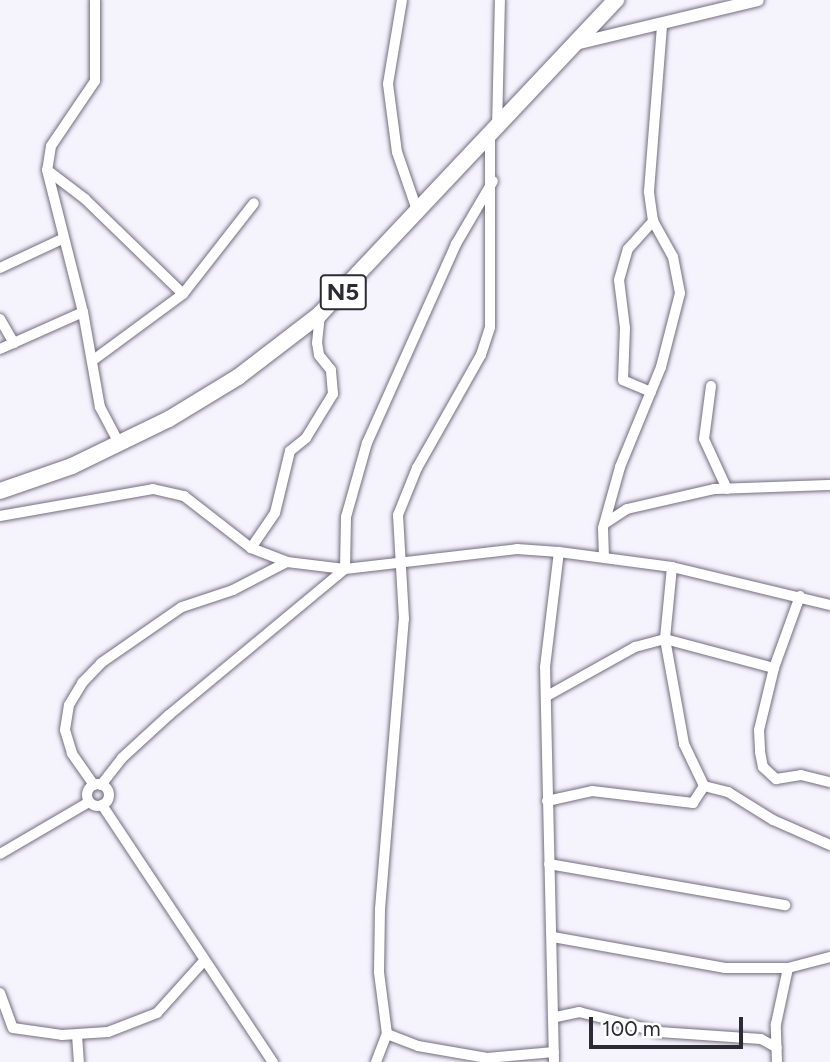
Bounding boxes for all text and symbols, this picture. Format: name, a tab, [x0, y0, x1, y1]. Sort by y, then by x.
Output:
road number: N5	[318, 272, 368, 312]
scale bar	[592, 1002, 746, 1046]
text: 100 m	[602, 1016, 661, 1041]

